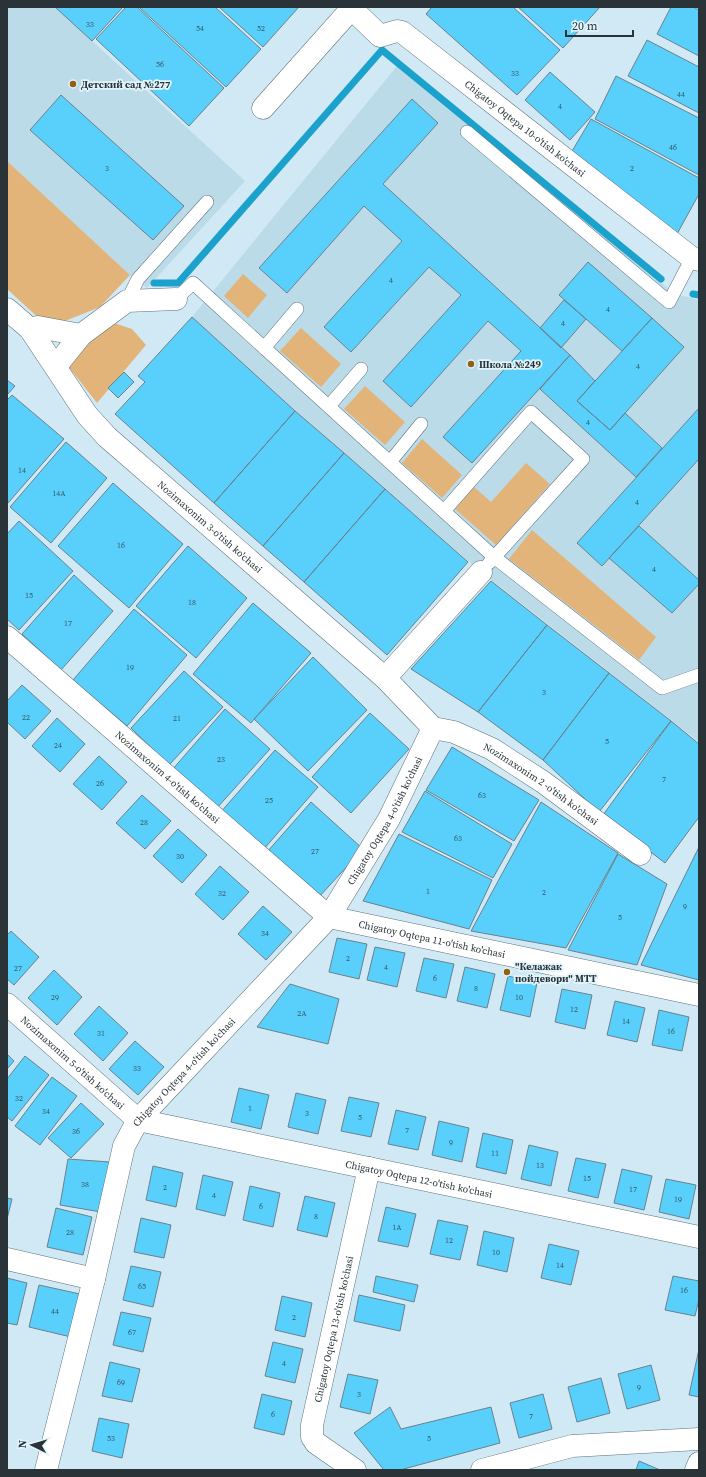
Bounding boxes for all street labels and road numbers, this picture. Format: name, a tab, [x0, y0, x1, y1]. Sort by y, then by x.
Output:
street label: Chigatoy Oqtepa 10-o'tish ko'chasi	[462, 77, 588, 180]
street label: Nozimaxonim 3-o'tish ko'chasi	[155, 478, 265, 576]
street label: Nozimaxonim 4-o'tish ko'chasi	[112, 728, 222, 826]
street label: Nozimaxonim 2 -o'tish ko'chasi	[481, 740, 601, 828]
street label: Chigatoy Oqtepa 4-o'tish ko'chasi	[344, 754, 425, 887]
street label: Chigatoy Oqtepa 11-o'tish ko'chasi	[357, 917, 507, 961]
street label: Nozimaxonim 5-o'tish ko'chasi	[18, 1013, 127, 1112]
street label: Chigatoy Oqtepa 4-o'tish ko'chasi	[130, 1015, 238, 1129]
street label: Chigatoy Oqtepa 12-o'tish ko'chasi	[344, 1157, 494, 1201]
street label: Chigatoy Oqtepa 13-o'tish ko'chasi	[311, 1255, 356, 1404]

